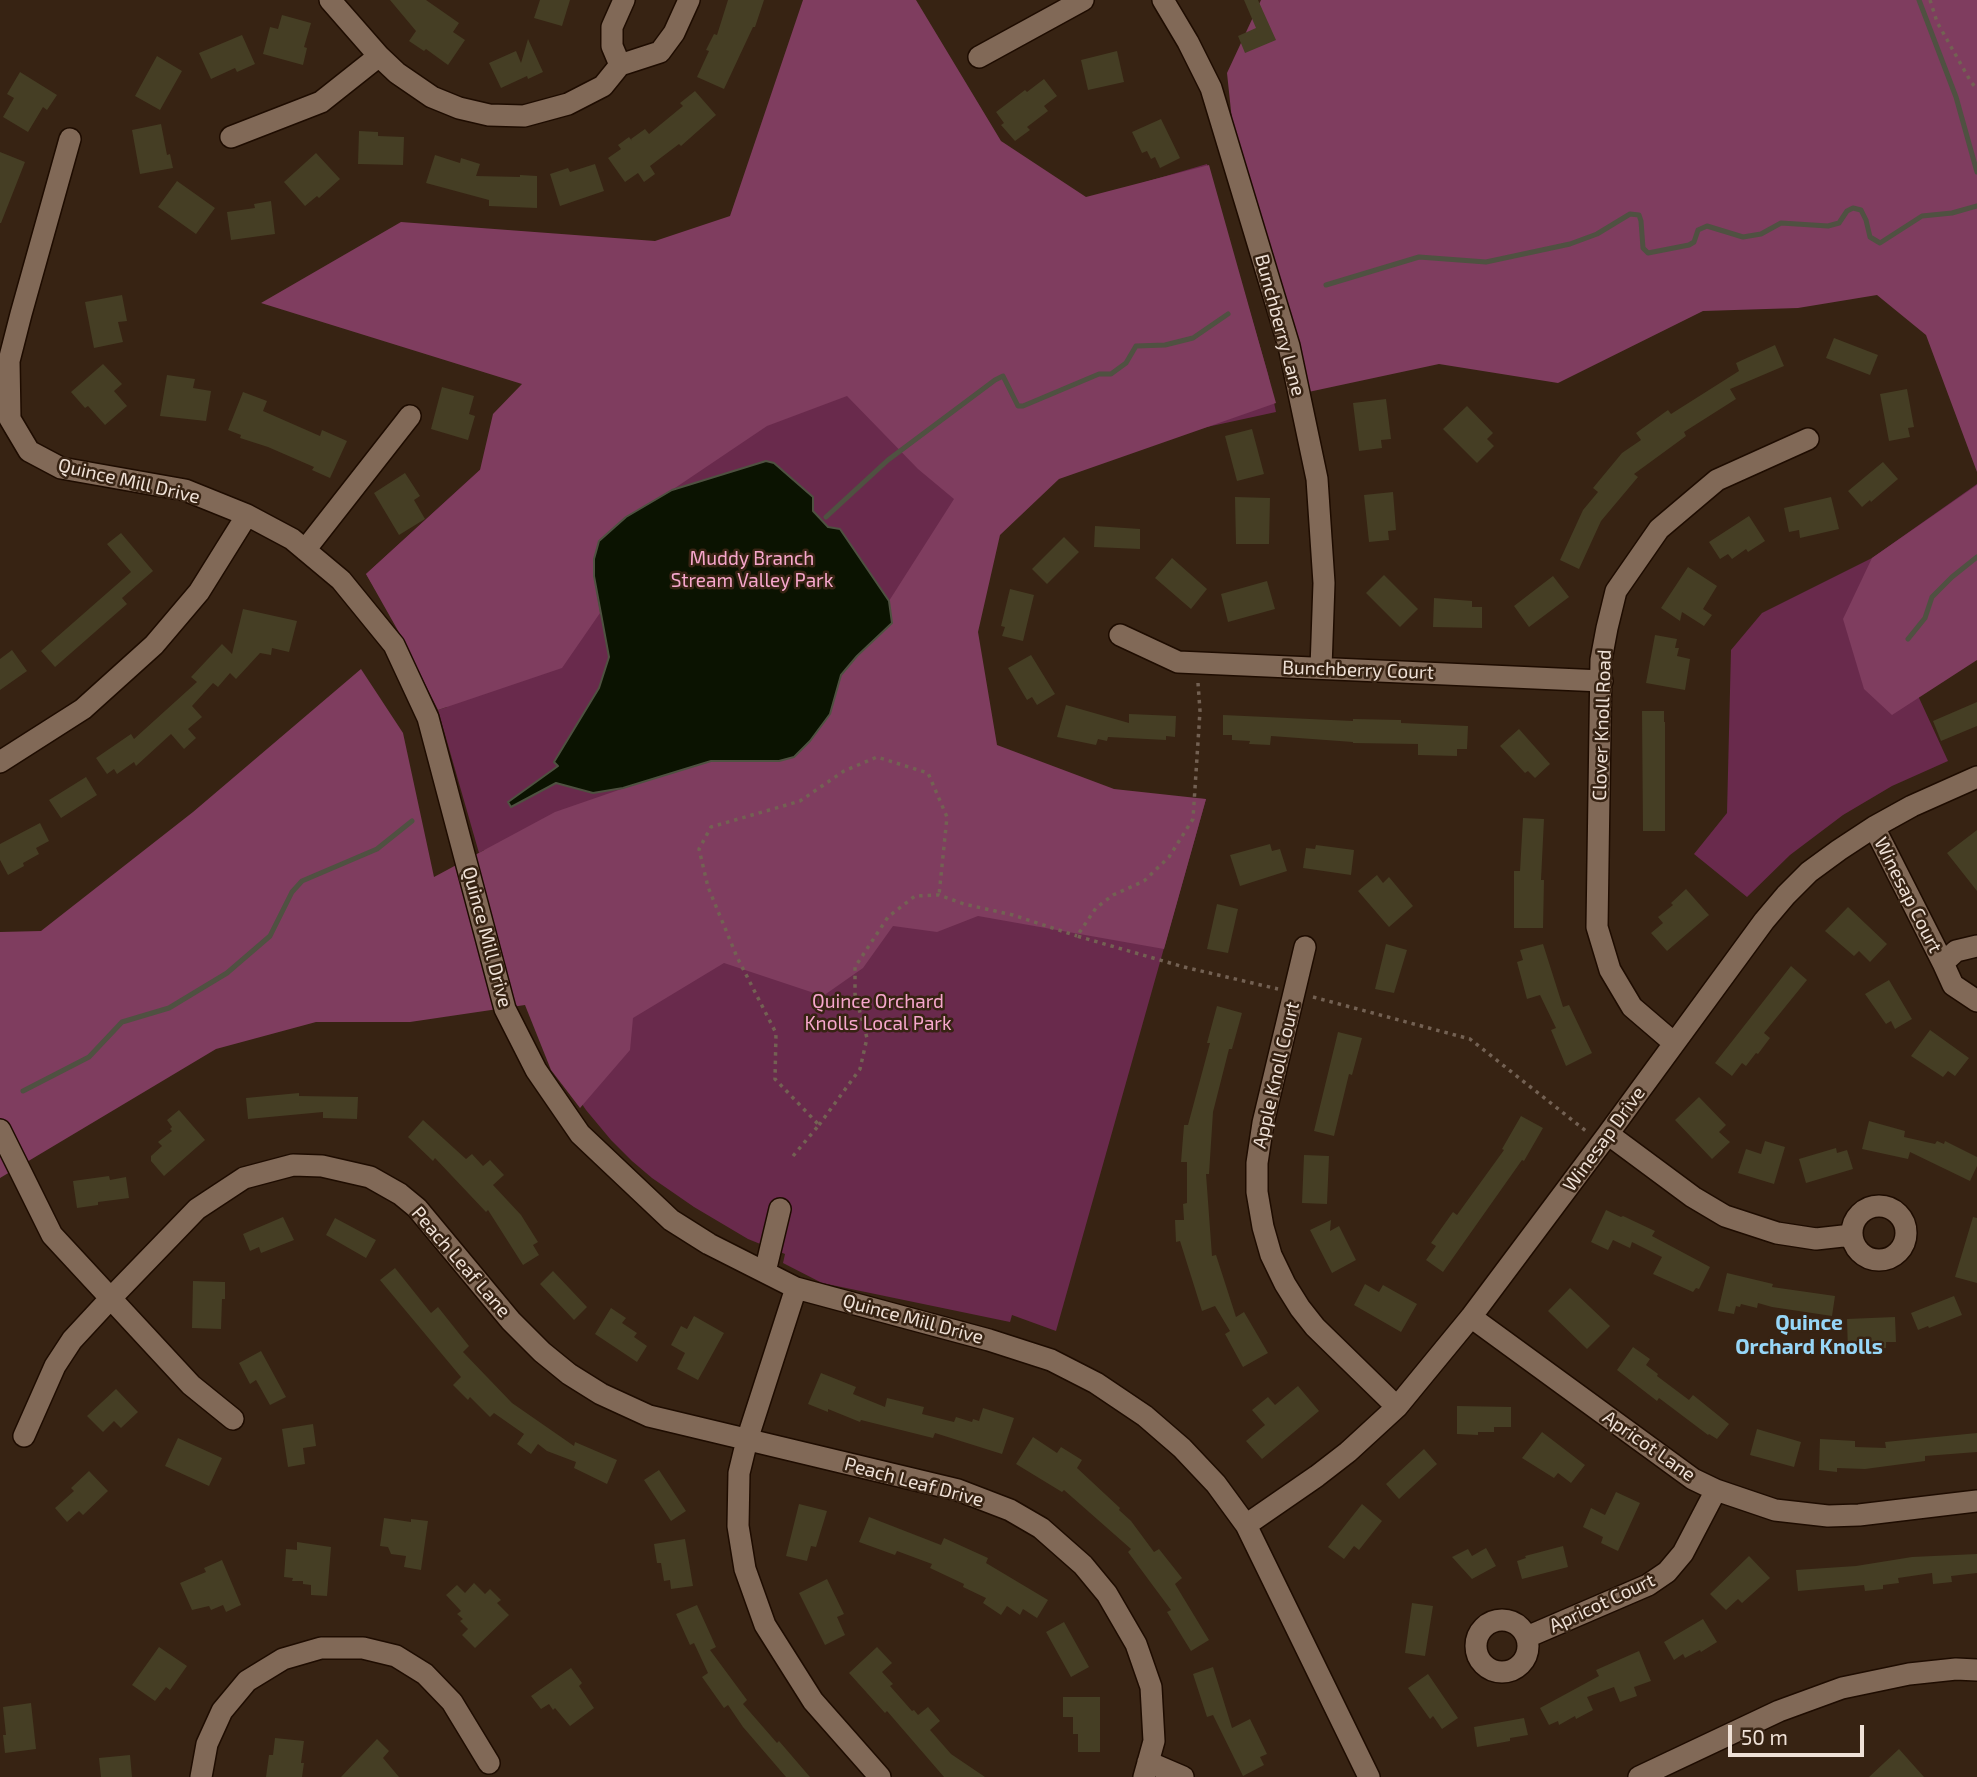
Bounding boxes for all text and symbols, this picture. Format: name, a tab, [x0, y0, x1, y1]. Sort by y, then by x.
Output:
street label: Bunchberry Lane	[1250, 252, 1310, 398]
street label: Quince Mill Drive	[56, 454, 202, 508]
park label: Muddy Branch Stream Valley Park	[671, 548, 833, 592]
street label: Clover Knoll Road	[1588, 649, 1616, 801]
street label: Bunchberry Court	[1282, 656, 1434, 684]
street label: Winesap Court	[1869, 833, 1947, 957]
street label: Quince Mill Drive	[457, 864, 517, 1010]
park label: Quince Orchard Knolls Local Park	[804, 991, 952, 1035]
street label: Apple Knoll Court	[1248, 999, 1304, 1151]
street label: Winesap Drive	[1558, 1082, 1650, 1196]
street label: Peach Leaf Lane	[407, 1202, 515, 1322]
street label: Quince Mill Drive	[840, 1289, 986, 1349]
district label: Quince Orchard Knolls	[1735, 1310, 1883, 1360]
street label: Apricot Lane	[1598, 1406, 1700, 1486]
street label: Peach Leaf Drive	[842, 1452, 986, 1512]
street label: Apricot Court	[1546, 1569, 1658, 1637]
scale bar	[1732, 1710, 1868, 1754]
text: 50 m	[1741, 1724, 1788, 1749]

